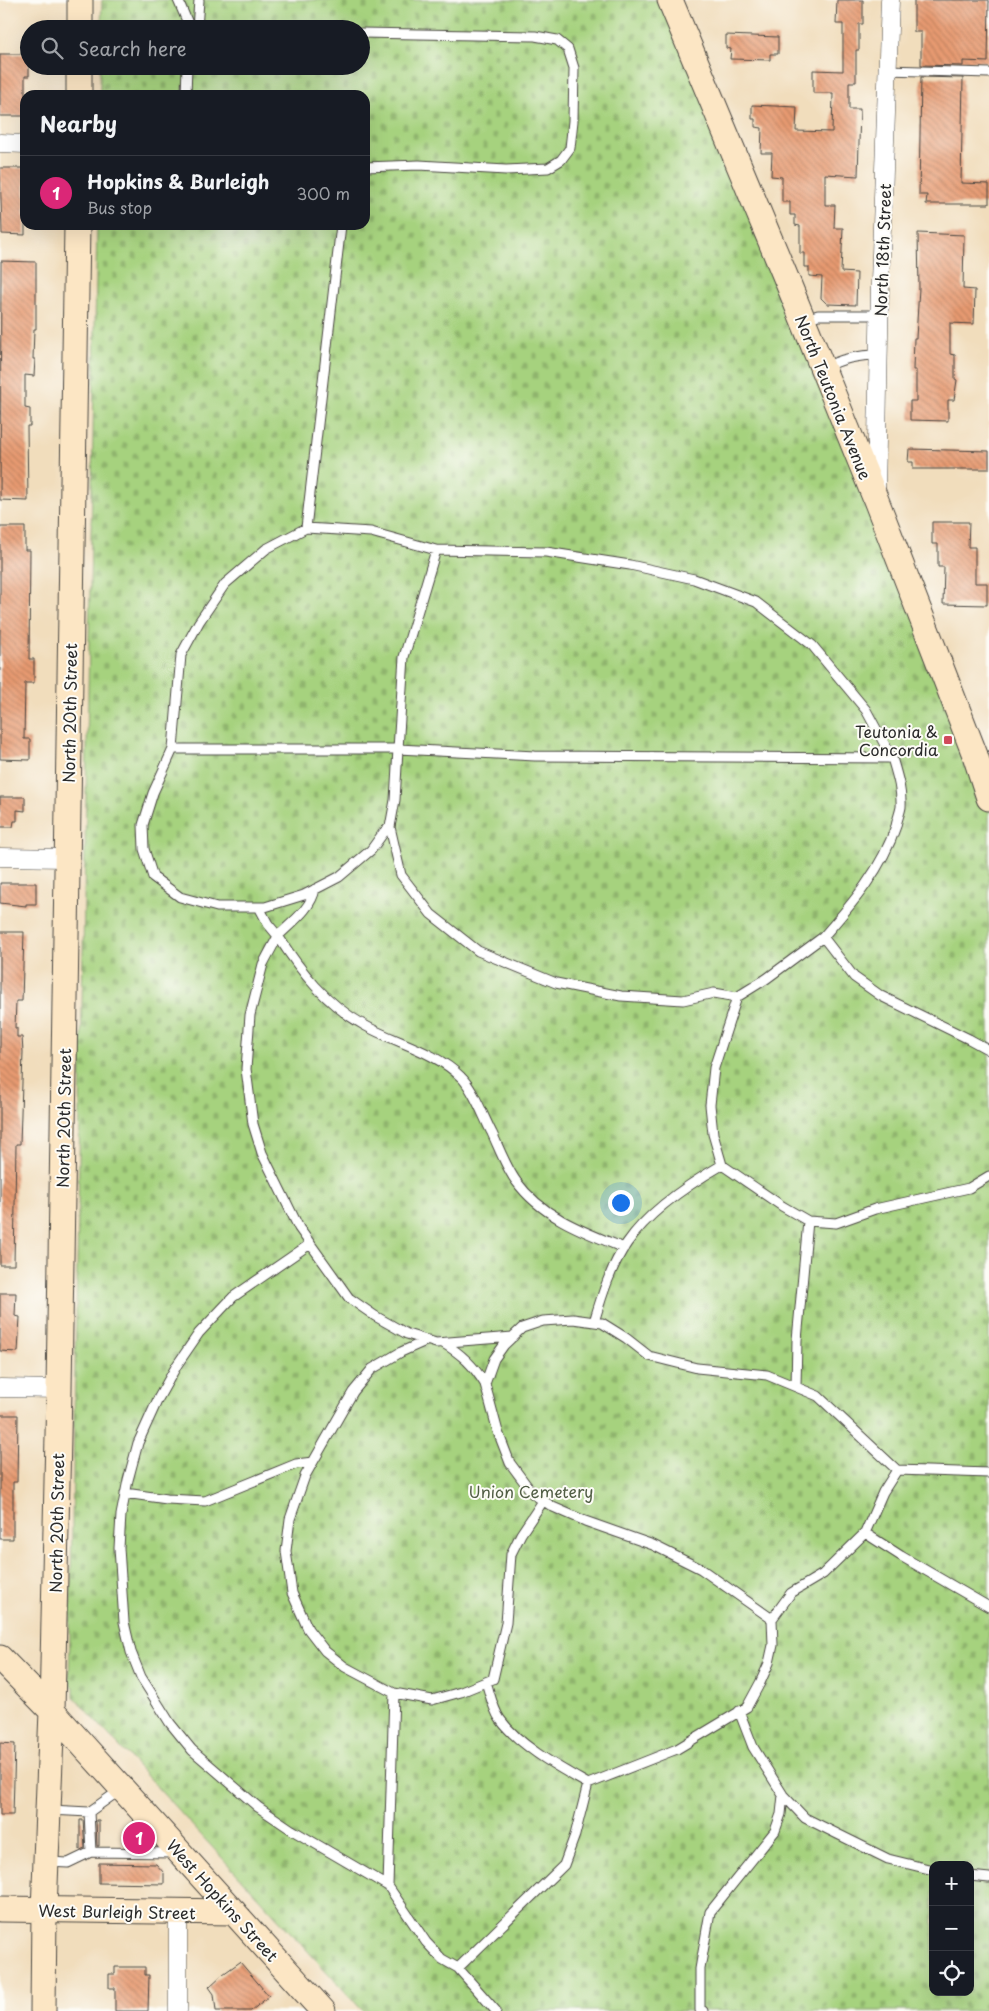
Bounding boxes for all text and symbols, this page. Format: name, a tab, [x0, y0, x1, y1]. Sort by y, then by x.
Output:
search box	[20, 20, 370, 75]
icon: search	[38, 34, 66, 62]
text: Search here	[78, 34, 187, 62]
text: Nearby	[40, 107, 117, 139]
text: Hopkins & Burleigh	[87, 167, 270, 195]
text: 1	[52, 181, 60, 205]
text: 300 m	[296, 181, 350, 205]
street label: North 18th Street	[868, 183, 896, 317]
text: Bus stop	[87, 195, 152, 219]
street label: North Teutonia Avenue	[790, 311, 878, 483]
street label: North 20th Street	[56, 642, 82, 783]
place label: Teutonia & Concordia	[855, 719, 938, 761]
marker: Teutonia & Concordia	[942, 734, 954, 746]
street label: North 20th Street	[50, 1047, 76, 1188]
your location	[608, 1190, 634, 1216]
street label: North 20th Street	[43, 1452, 69, 1593]
park label: Union Cemetery	[469, 1479, 593, 1503]
pin: 1	[123, 1819, 155, 1857]
street label: West Hopkins Street	[161, 1834, 285, 1967]
map controls	[929, 1861, 974, 1996]
button: +	[929, 1861, 974, 1906]
street label: West Burleigh Street	[38, 1898, 196, 1924]
button: −	[929, 1906, 974, 1951]
button: locate	[929, 1951, 974, 1996]

